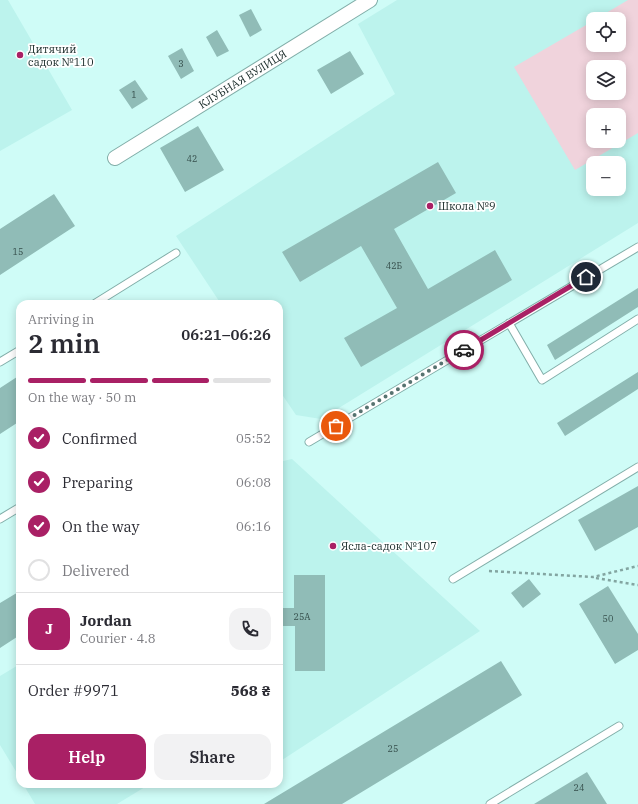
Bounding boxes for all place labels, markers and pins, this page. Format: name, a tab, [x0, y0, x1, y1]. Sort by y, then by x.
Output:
place label: Дитячий садок №110	[28, 42, 94, 69]
marker: Дитячий садок №110	[15, 50, 25, 60]
place label: Школа №9	[438, 199, 496, 213]
marker: Школа №9	[425, 201, 435, 211]
pin	[569, 260, 603, 294]
pin	[319, 409, 353, 443]
place label: Ясла-садок №107	[341, 539, 437, 553]
marker: Ясла-садок №107	[328, 541, 338, 551]

